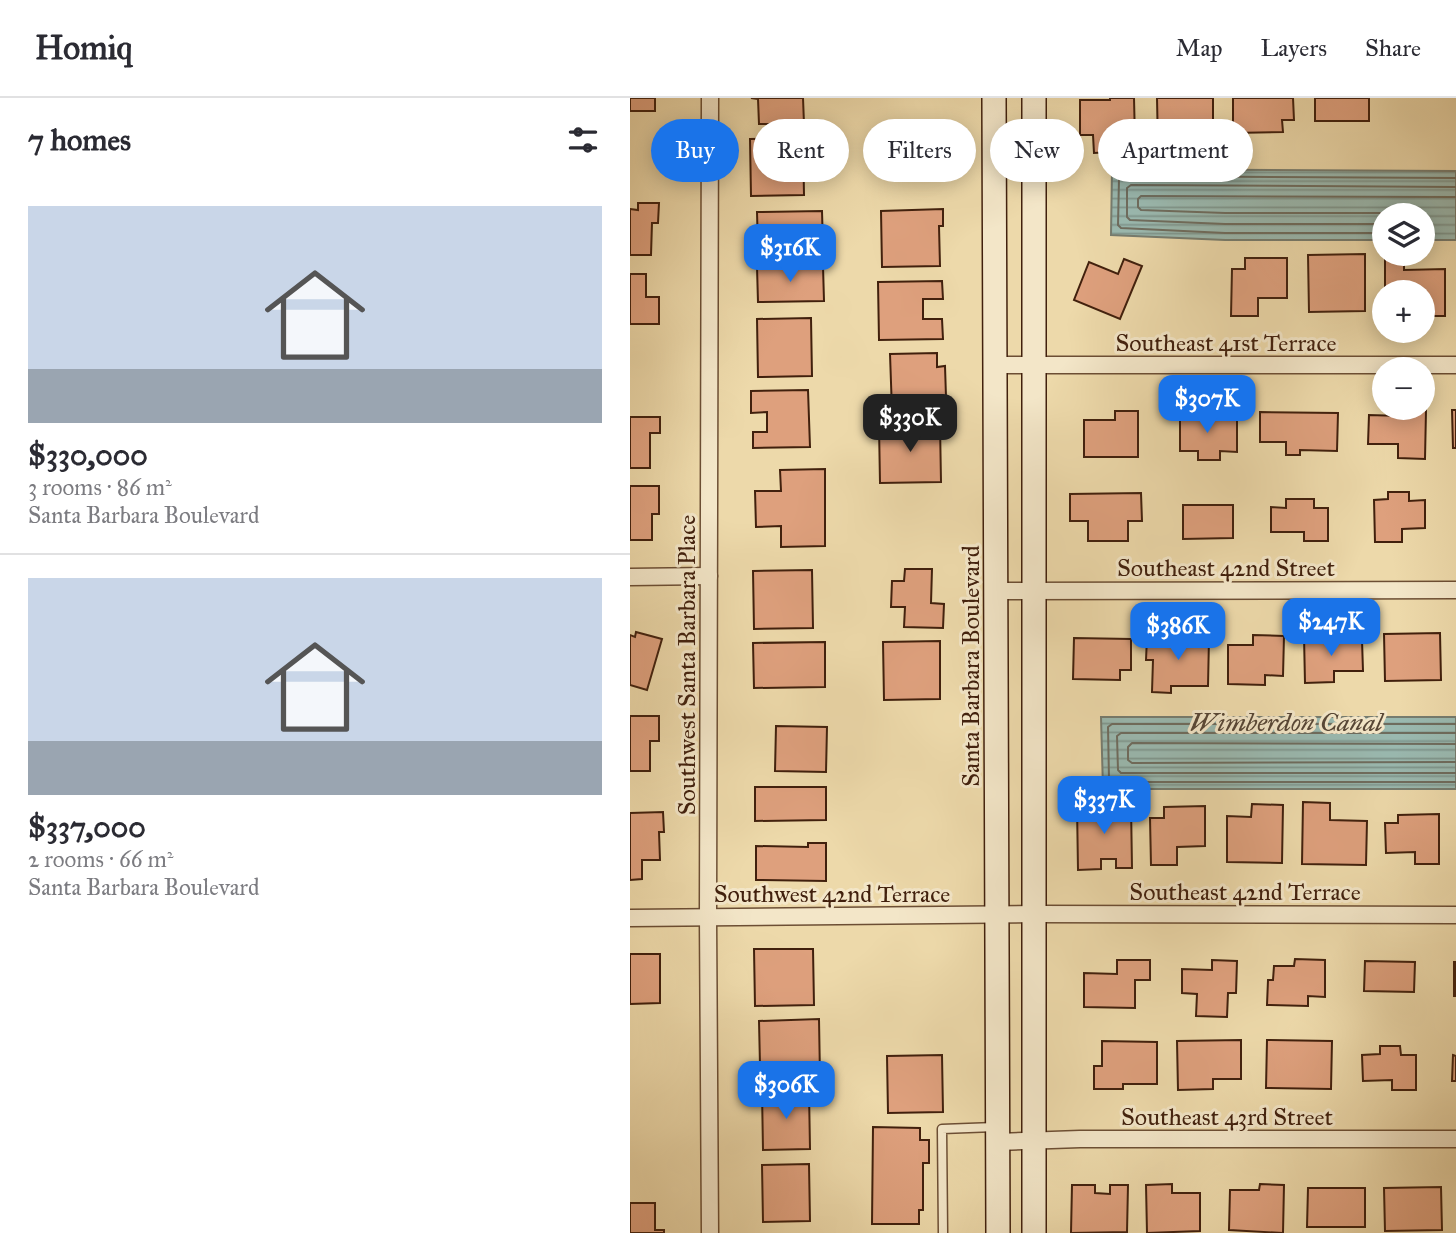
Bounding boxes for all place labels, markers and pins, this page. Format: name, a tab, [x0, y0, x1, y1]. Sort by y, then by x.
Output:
pin: $316K	[741, 225, 839, 284]
pin: $307K	[1158, 376, 1256, 435]
pin: $330K	[861, 394, 959, 454]
pin: $247K	[1282, 598, 1380, 658]
pin: $386K	[1129, 602, 1227, 662]
pin: $337K	[1055, 776, 1153, 836]
pin: $306K	[737, 1062, 835, 1121]

